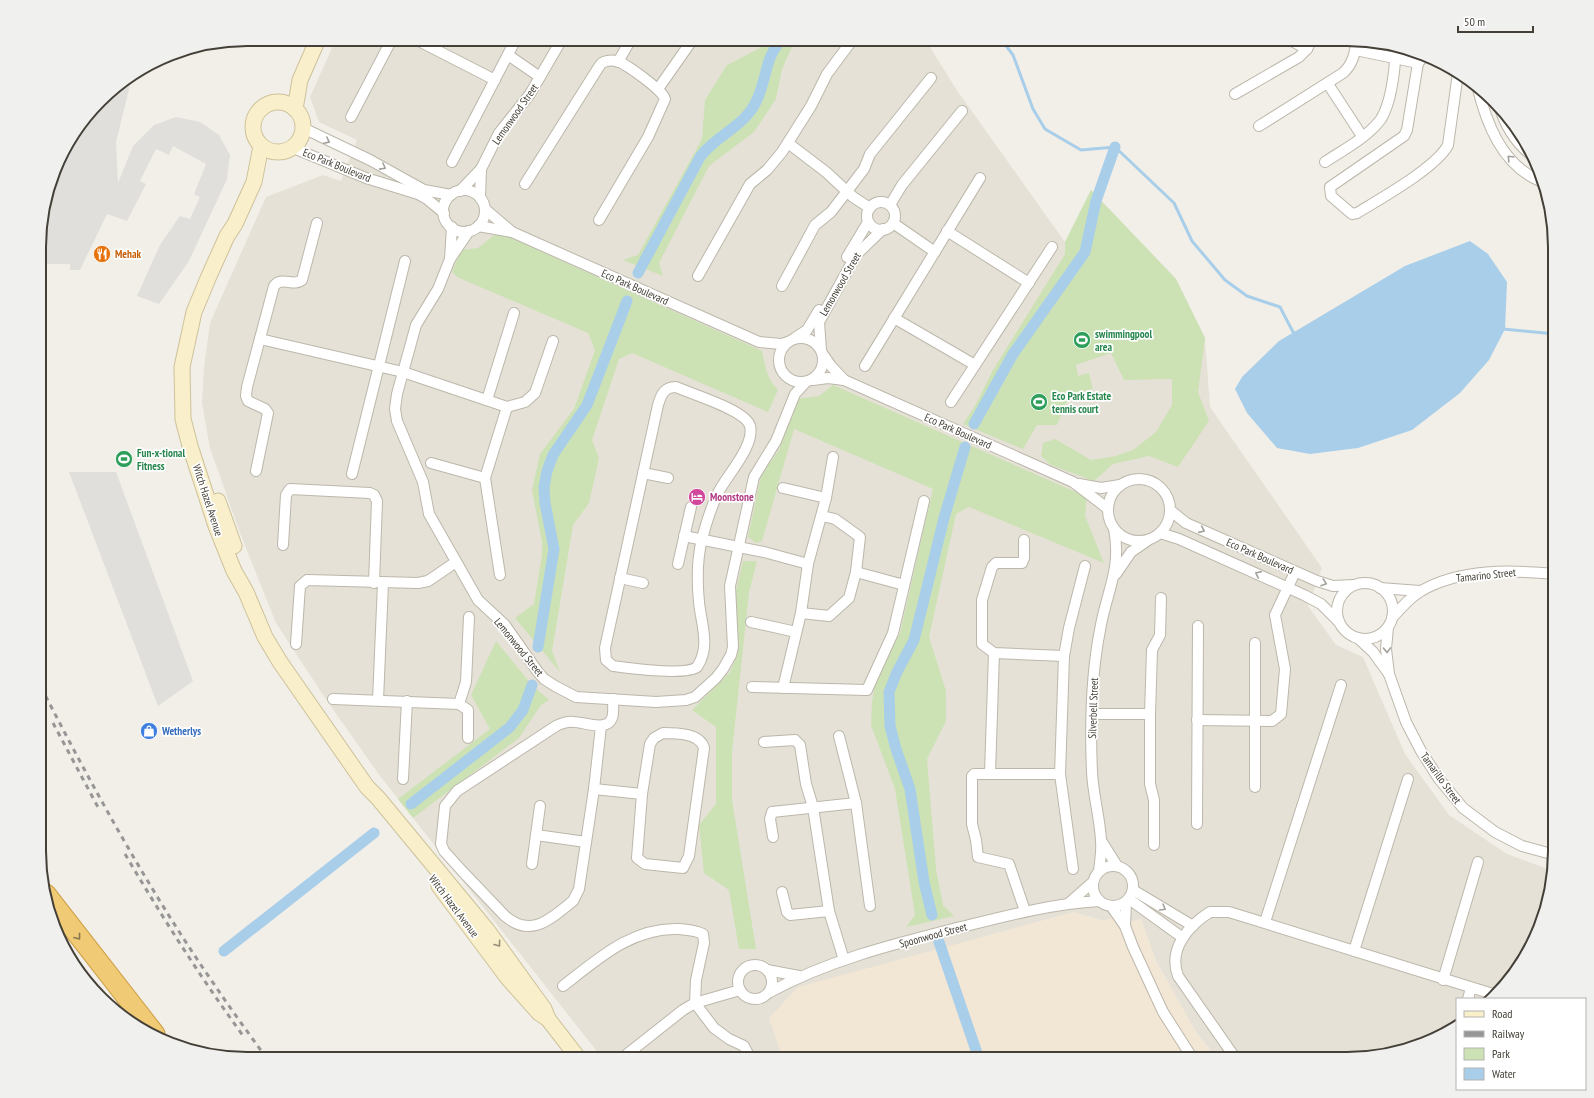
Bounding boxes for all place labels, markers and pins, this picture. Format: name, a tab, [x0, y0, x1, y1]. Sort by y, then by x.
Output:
restaurant icon: Mehak	[92, 244, 112, 264]
place label: Mehak	[115, 247, 141, 261]
place label: swimmingpool area	[1095, 327, 1152, 354]
sports icon: swimmingpool area	[1072, 330, 1092, 350]
place label: Eco Park Estate tennis court	[1052, 389, 1111, 416]
sports icon: Eco Park Estate tennis court	[1029, 392, 1049, 412]
place label: Fun-x-tional Fitness	[137, 446, 185, 473]
sports icon: Fun-x-tional Fitness	[114, 449, 134, 469]
hotel icon: Moonstone	[687, 487, 707, 507]
place label: Moonstone	[710, 490, 754, 504]
shop icon: Wetherlys	[139, 721, 159, 741]
place label: Wetherlys	[161, 724, 201, 738]

